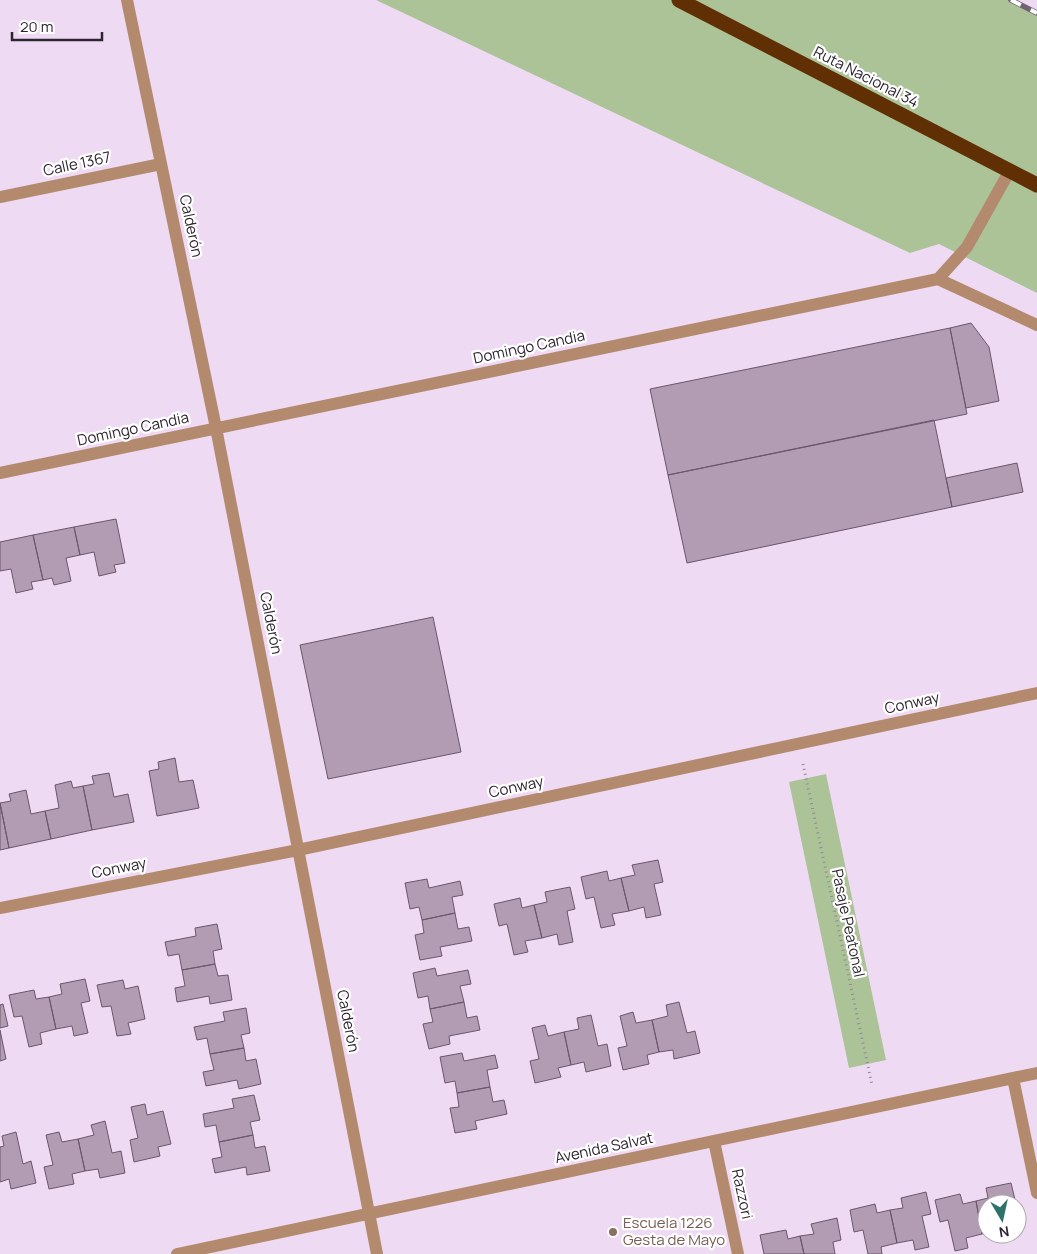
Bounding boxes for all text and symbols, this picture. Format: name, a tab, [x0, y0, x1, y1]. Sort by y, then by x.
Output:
scale bar	[12, 10, 102, 42]
text: 20 m	[20, 16, 53, 37]
street label: Ruta Nacional 34	[810, 41, 923, 112]
street label: Calle 1367	[41, 146, 113, 181]
street label: Calderón	[175, 193, 208, 259]
street label: Domingo Candia	[471, 324, 587, 369]
street label: Domingo Candia	[75, 406, 191, 451]
street label: Calderón	[255, 590, 288, 656]
street label: Conway	[883, 686, 941, 719]
street label: Conway	[487, 770, 545, 803]
street label: Conway	[90, 852, 148, 883]
street label: Pasaje Peatonal	[827, 867, 870, 979]
street label: Calderón	[332, 988, 365, 1054]
street label: Avenida Salvat	[553, 1127, 655, 1168]
street label: Razzori	[727, 1167, 758, 1221]
north arrow	[977, 1194, 1027, 1244]
place label: Escuela 1226 Gesta de Mayo	[623, 1212, 725, 1250]
text: N	[998, 1222, 1011, 1243]
marker: Escuela 1226 Gesta de Mayo	[607, 1226, 619, 1238]

